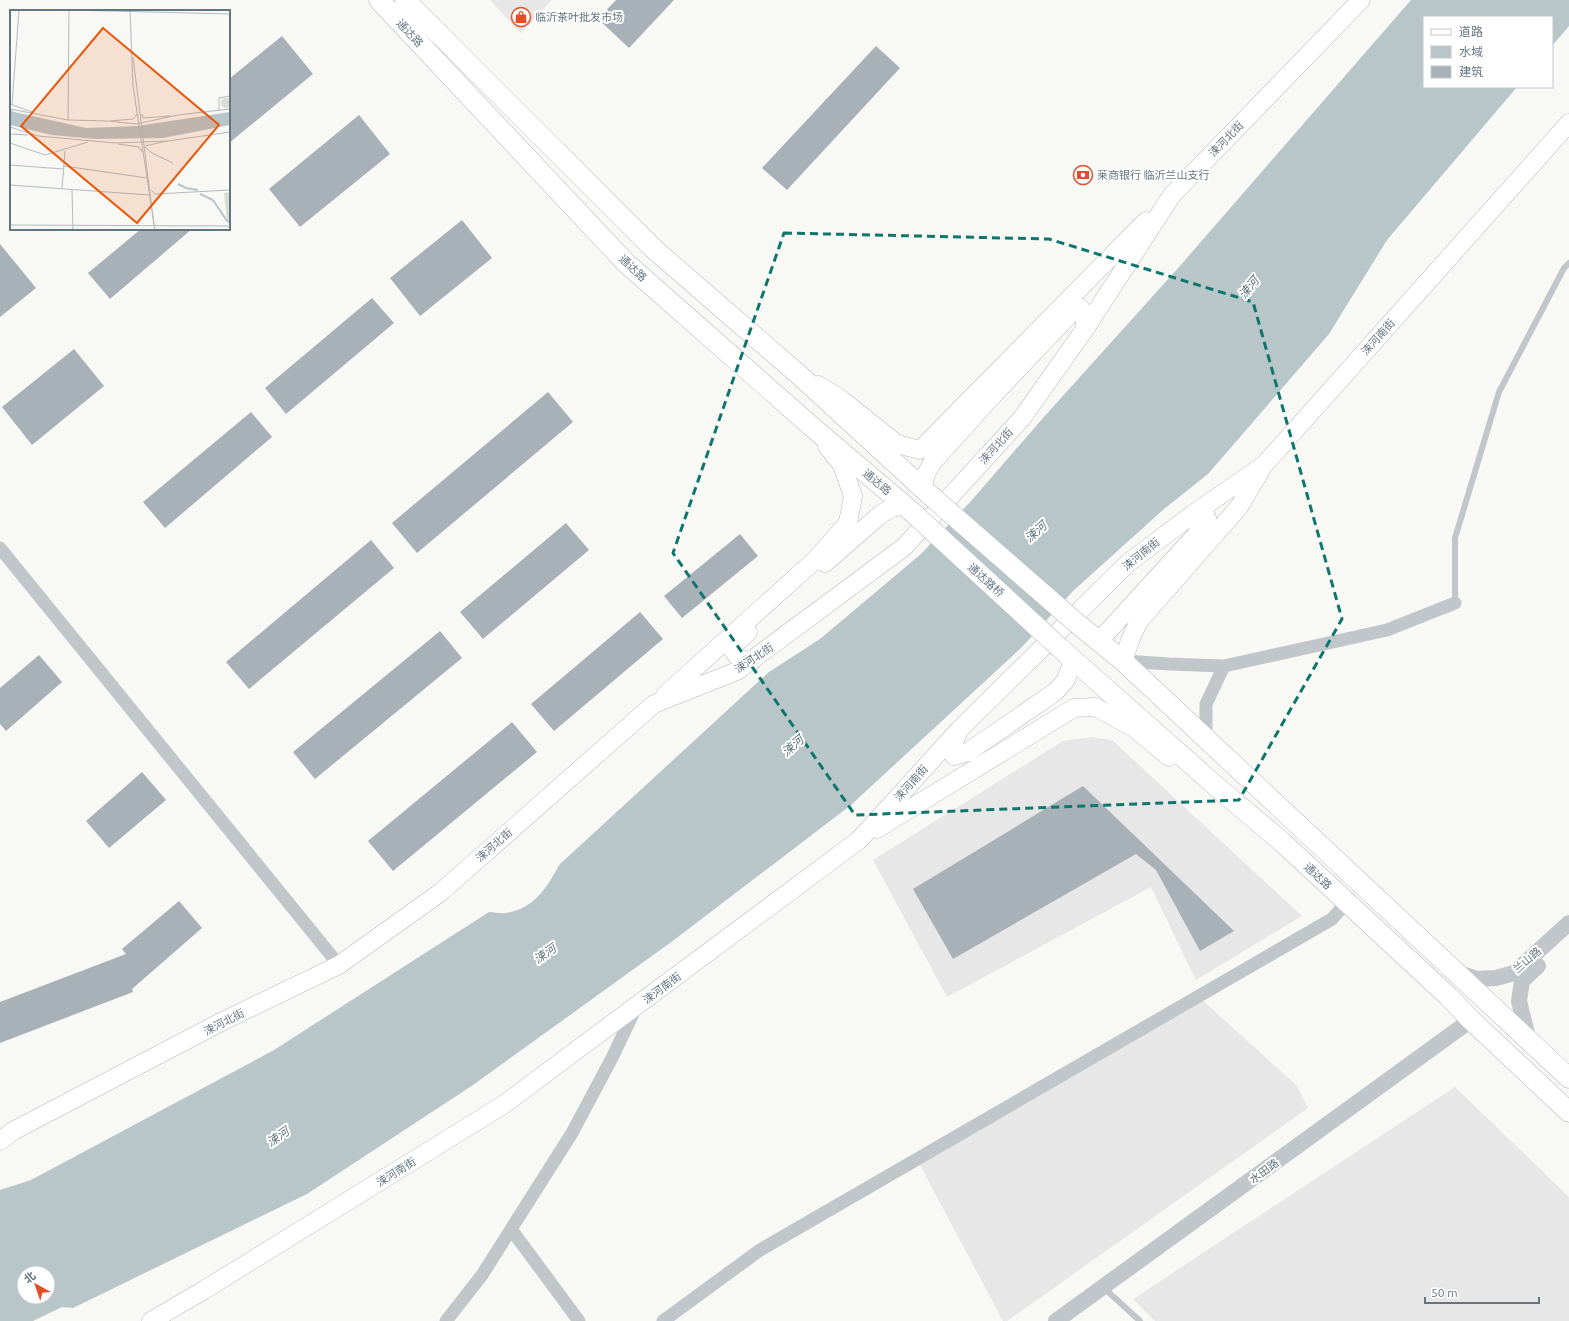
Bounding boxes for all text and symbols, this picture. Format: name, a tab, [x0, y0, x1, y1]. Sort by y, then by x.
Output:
shop icon: 临沂茶叶批发市场	[510, 6, 532, 28]
inset map	[10, 10, 230, 230]
place label: 临沂茶叶批发市场	[535, 11, 623, 23]
legend	[1423, 16, 1553, 88]
street label: 通达路	[394, 17, 426, 49]
text: 道路	[1459, 25, 1483, 38]
text: 水域	[1459, 45, 1483, 58]
text: 建筑	[1459, 65, 1483, 78]
street label: 涑河北街	[1206, 119, 1246, 159]
bank icon: 莱商银行 临沂兰山支行	[1072, 164, 1094, 186]
place label: 莱商银行 临沂兰山支行	[1097, 169, 1210, 181]
street label: 通达路	[617, 252, 649, 284]
water label: 涑河	[1236, 273, 1262, 301]
street label: 涑河南街	[1359, 317, 1397, 357]
street label: 涑河北街	[977, 426, 1015, 466]
street label: 通达路	[861, 467, 893, 497]
water label: 涑河	[1022, 518, 1050, 544]
street label: 涑河南街	[1120, 535, 1162, 573]
street label: 通达路桥	[966, 561, 1006, 599]
street label: 涑河北街	[732, 641, 776, 675]
water label: 涑河	[779, 732, 807, 758]
street label: 涑河南街	[892, 763, 930, 803]
street label: 涑河北街	[473, 826, 515, 864]
street label: 通达路	[1302, 860, 1334, 892]
water label: 涑河	[531, 940, 560, 966]
street label: 兰山路	[1511, 945, 1543, 975]
street label: 涑河南街	[641, 970, 683, 1006]
street label: 涑河北街	[202, 1007, 246, 1037]
water label: 涑河	[264, 1123, 293, 1149]
street label: 涑河南街	[374, 1155, 418, 1189]
street label: 水田路	[1247, 1156, 1281, 1186]
north arrow	[16, 1265, 56, 1305]
text: 北	[22, 1269, 38, 1285]
scale bar	[1425, 1279, 1539, 1305]
text: 50 m	[1431, 1286, 1458, 1299]

